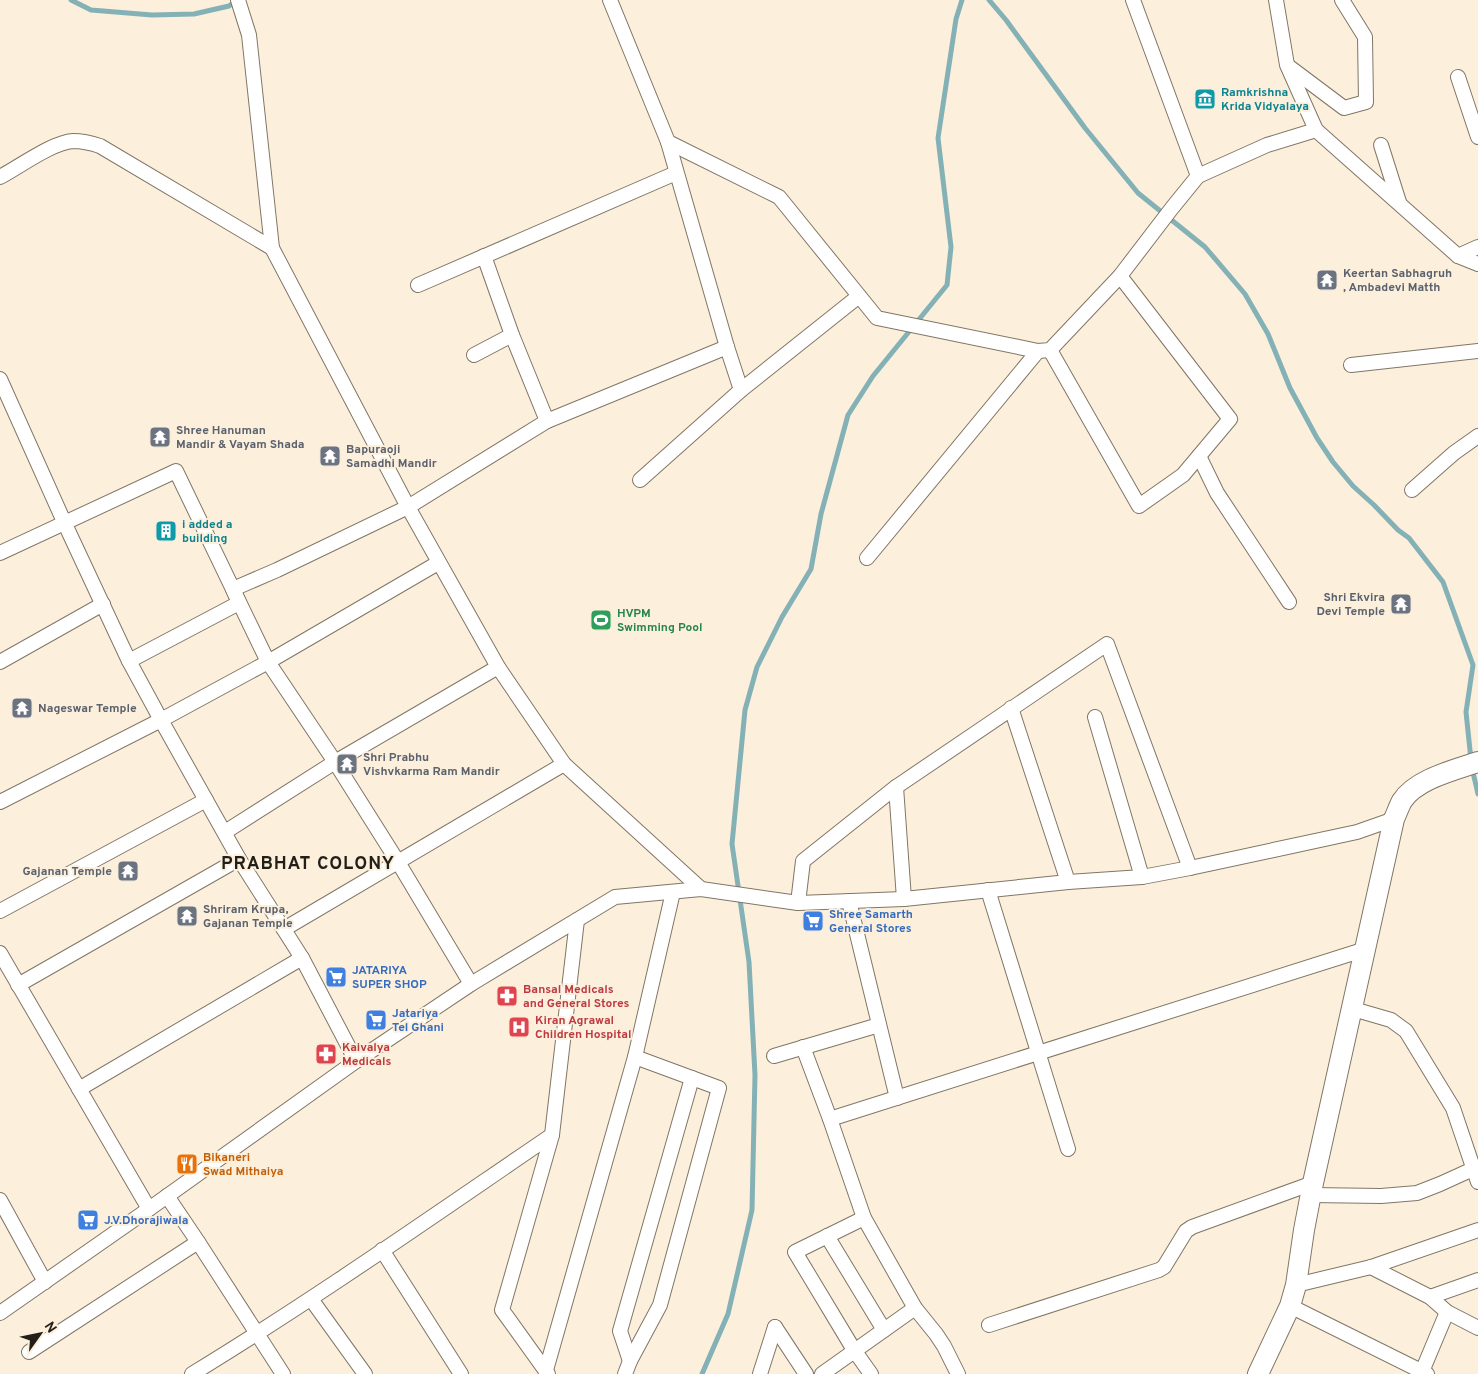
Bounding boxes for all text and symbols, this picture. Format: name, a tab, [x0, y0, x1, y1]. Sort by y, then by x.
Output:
place label: Ramkrishna Krida Vidyalaya	[1221, 85, 1309, 115]
museum icon: Ramkrishna Krida Vidyalaya	[1193, 87, 1217, 111]
place label: Keertan Sabhagruh , Ambadevi Matth	[1343, 266, 1452, 296]
temple icon: Keertan Sabhagruh , Ambadevi Matth	[1315, 268, 1339, 292]
place label: Shree Hanuman Mandir & Vayam Shada	[176, 423, 305, 453]
temple icon: Shree Hanuman Mandir & Vayam Shada	[148, 425, 172, 449]
place label: Bapuraoji Samadhi Mandir	[346, 442, 437, 472]
temple icon: Bapuraoji Samadhi Mandir	[318, 444, 342, 468]
place label: i added a building	[182, 517, 233, 547]
building icon: i added a building	[154, 519, 178, 543]
place label: Shri Ekvira Devi Temple	[1316, 590, 1385, 620]
temple icon: Shri Ekvira Devi Temple	[1389, 592, 1413, 616]
place label: HVPM Swimming Pool	[617, 606, 703, 636]
sports icon: HVPM Swimming Pool	[589, 608, 613, 632]
temple icon: Nageswar Temple	[10, 696, 34, 720]
place label: Nageswar Temple	[38, 701, 137, 717]
place label: Shri Prabhu Vishvkarma Ram Mandir	[363, 750, 500, 780]
temple icon: Shri Prabhu Vishvkarma Ram Mandir	[335, 752, 359, 776]
district label: PRABHAT COLONY	[221, 853, 395, 876]
temple icon: Gajanan Temple	[116, 859, 140, 883]
place label: Gajanan Temple	[22, 864, 112, 880]
place label: Shriram Krupa, Gajanan Temple	[203, 902, 293, 932]
temple icon: Shriram Krupa, Gajanan Temple	[175, 904, 199, 928]
place label: Shree Samarth General Stores	[829, 907, 913, 937]
supermarket icon: Shree Samarth General Stores	[801, 909, 825, 933]
place label: JATARIYA SUPER SHOP	[352, 963, 427, 993]
supermarket icon: JATARIYA SUPER SHOP	[324, 965, 348, 989]
place label: Bansal Medicals and General Stores	[523, 982, 630, 1012]
pharmacy icon: Bansal Medicals and General Stores	[495, 984, 519, 1008]
place label: Jatariya Tel Ghani	[392, 1006, 444, 1036]
supermarket icon: Jatariya Tel Ghani	[364, 1008, 388, 1032]
place label: Kiran Agrawal Children Hospital	[535, 1013, 632, 1043]
hospital icon: Kiran Agrawal Children Hospital	[507, 1015, 531, 1039]
place label: Kaivalya Medicals	[342, 1040, 392, 1070]
pharmacy icon: Kaivalya Medicals	[314, 1042, 338, 1066]
place label: Bikaneri Swad Mithaiya	[203, 1150, 283, 1180]
restaurant icon: Bikaneri Swad Mithaiya	[175, 1152, 199, 1176]
supermarket icon: J.V.Dhorajiwala	[76, 1208, 100, 1232]
place label: J.V.Dhorajiwala	[104, 1213, 188, 1229]
north arrow	[15, 1309, 65, 1359]
text: N	[40, 1319, 60, 1337]

